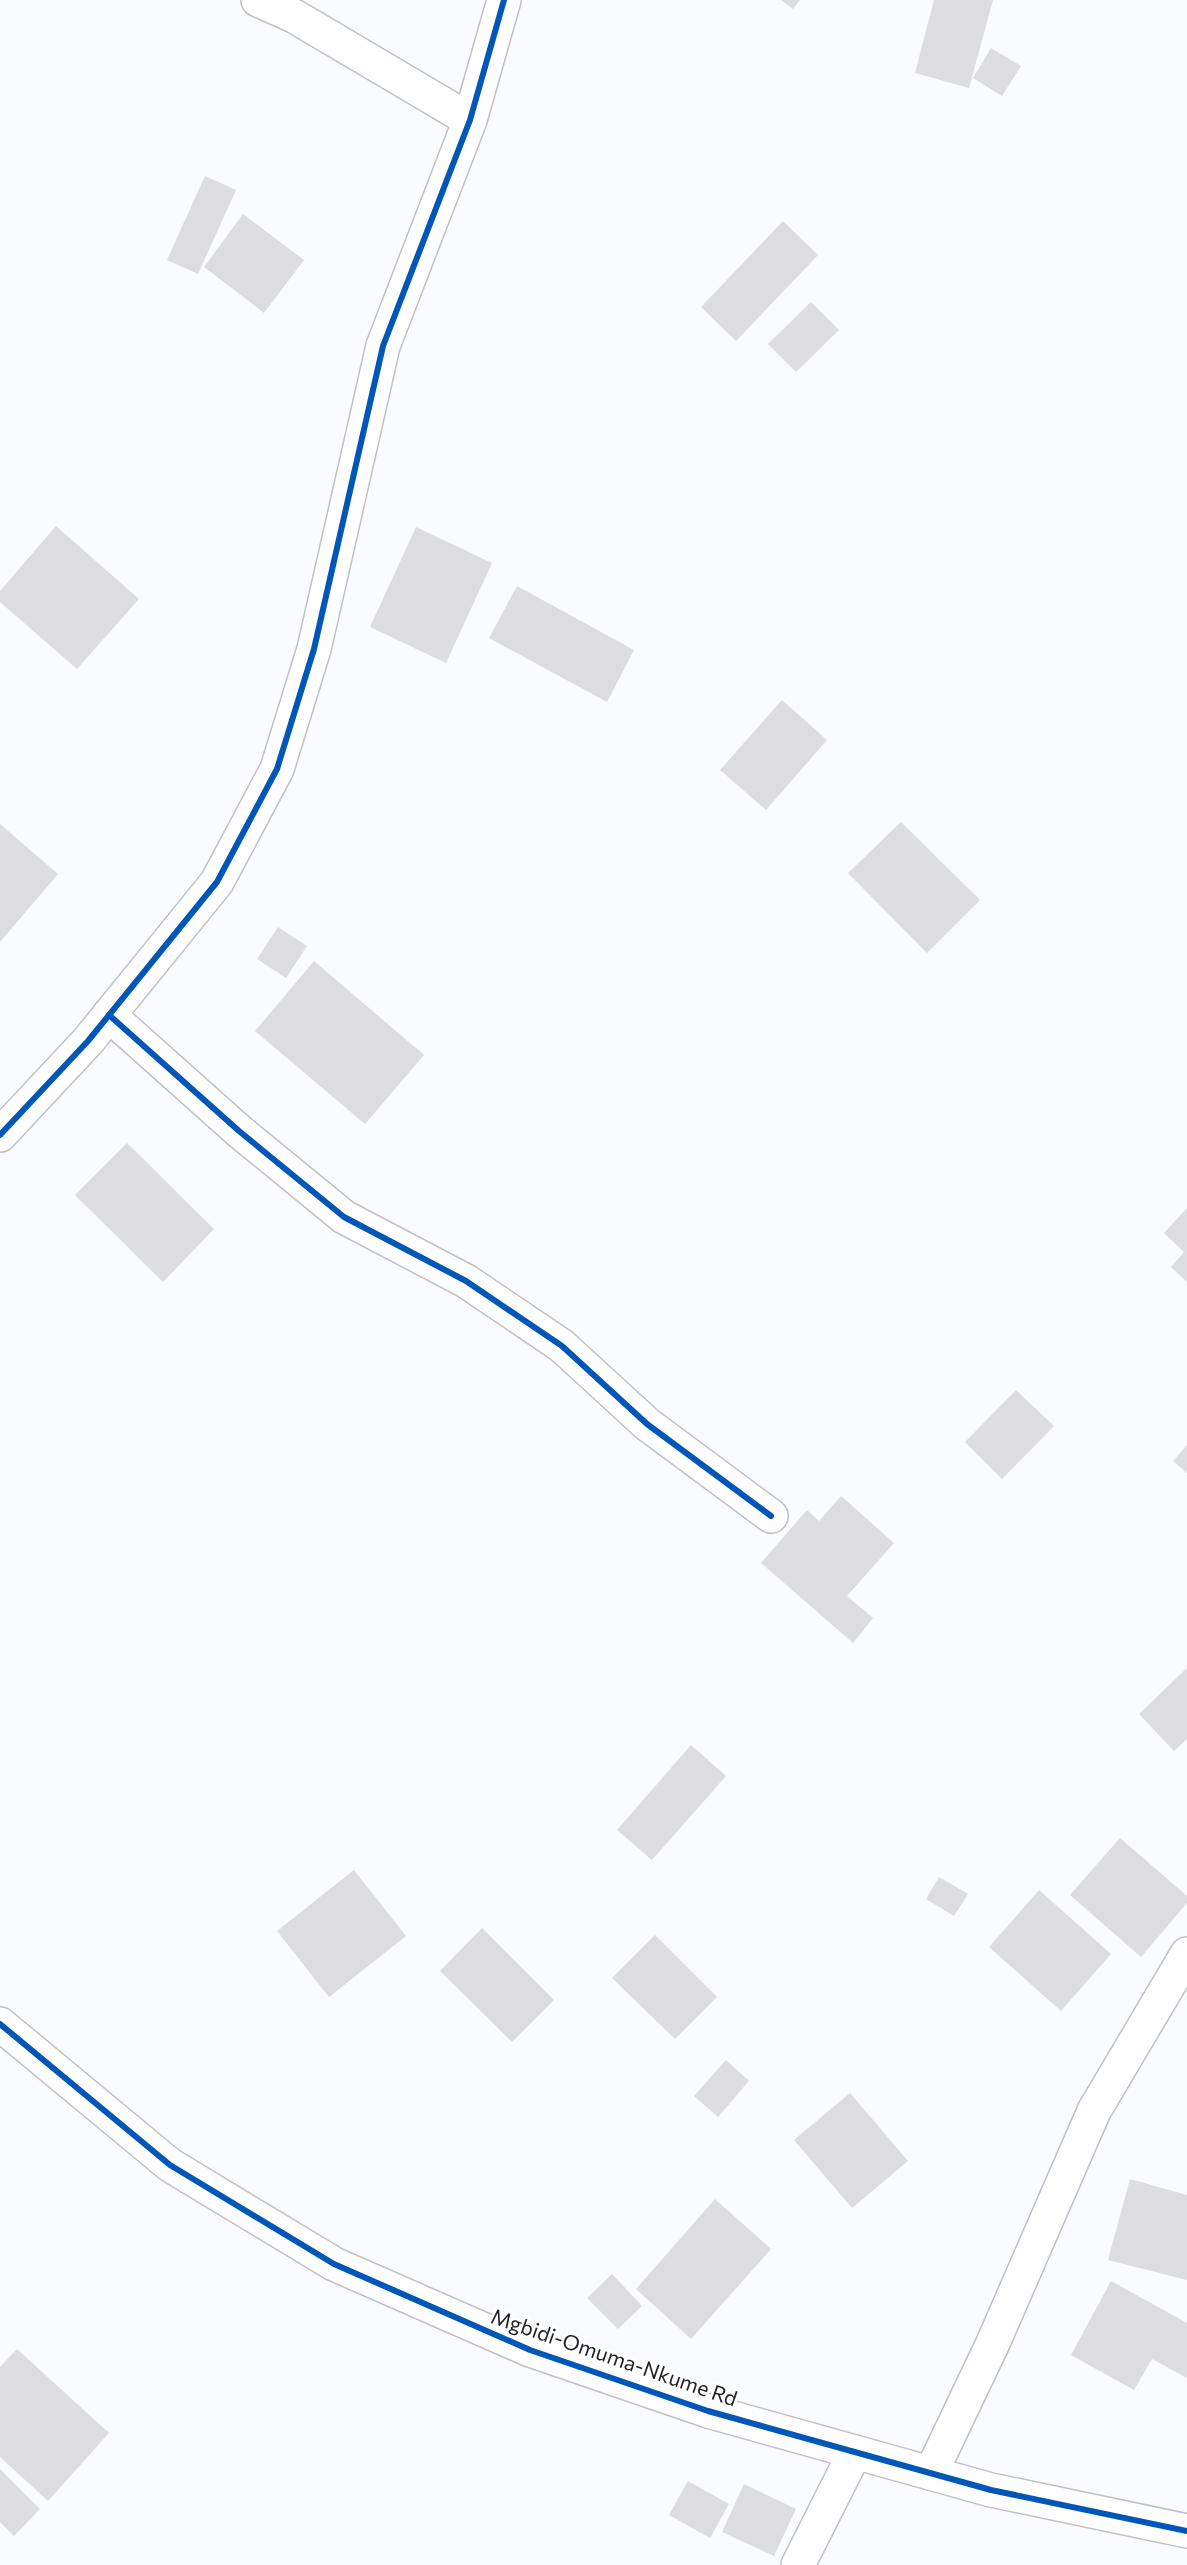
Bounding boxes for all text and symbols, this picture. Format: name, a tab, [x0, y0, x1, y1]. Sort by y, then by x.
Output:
street label: Mgbidi-Omuma-Nkume Rd	[488, 2303, 741, 2411]

